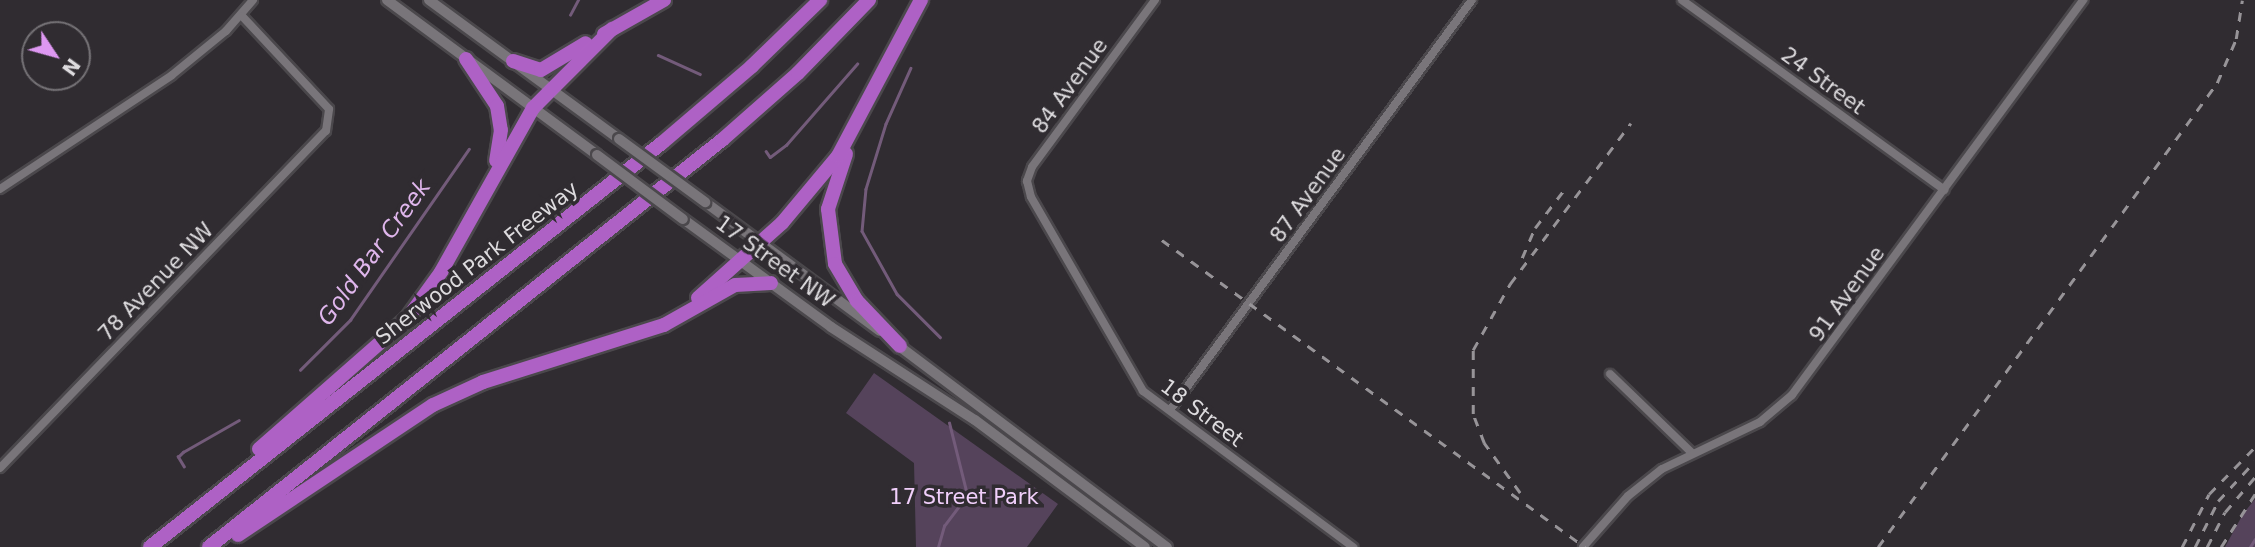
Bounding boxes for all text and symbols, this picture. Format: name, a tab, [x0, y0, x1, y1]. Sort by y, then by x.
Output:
north arrow	[21, 21, 91, 91]
street label: 84 Avenue	[1027, 34, 1113, 138]
street label: 24 Street	[1776, 42, 1870, 120]
text: N	[58, 54, 85, 80]
street label: 87 Avenue	[1265, 143, 1351, 247]
water label: Gold Bar Creek	[312, 174, 436, 330]
street label: Sherwood Park Freeway	[371, 176, 583, 350]
street label: 17 Street NW	[711, 211, 839, 313]
street label: 78 Avenue NW	[93, 218, 219, 346]
street label: 91 Avenue	[1804, 242, 1890, 346]
street label: 18 Street	[1156, 374, 1248, 452]
park label: 17 Street Park	[889, 484, 1039, 510]

